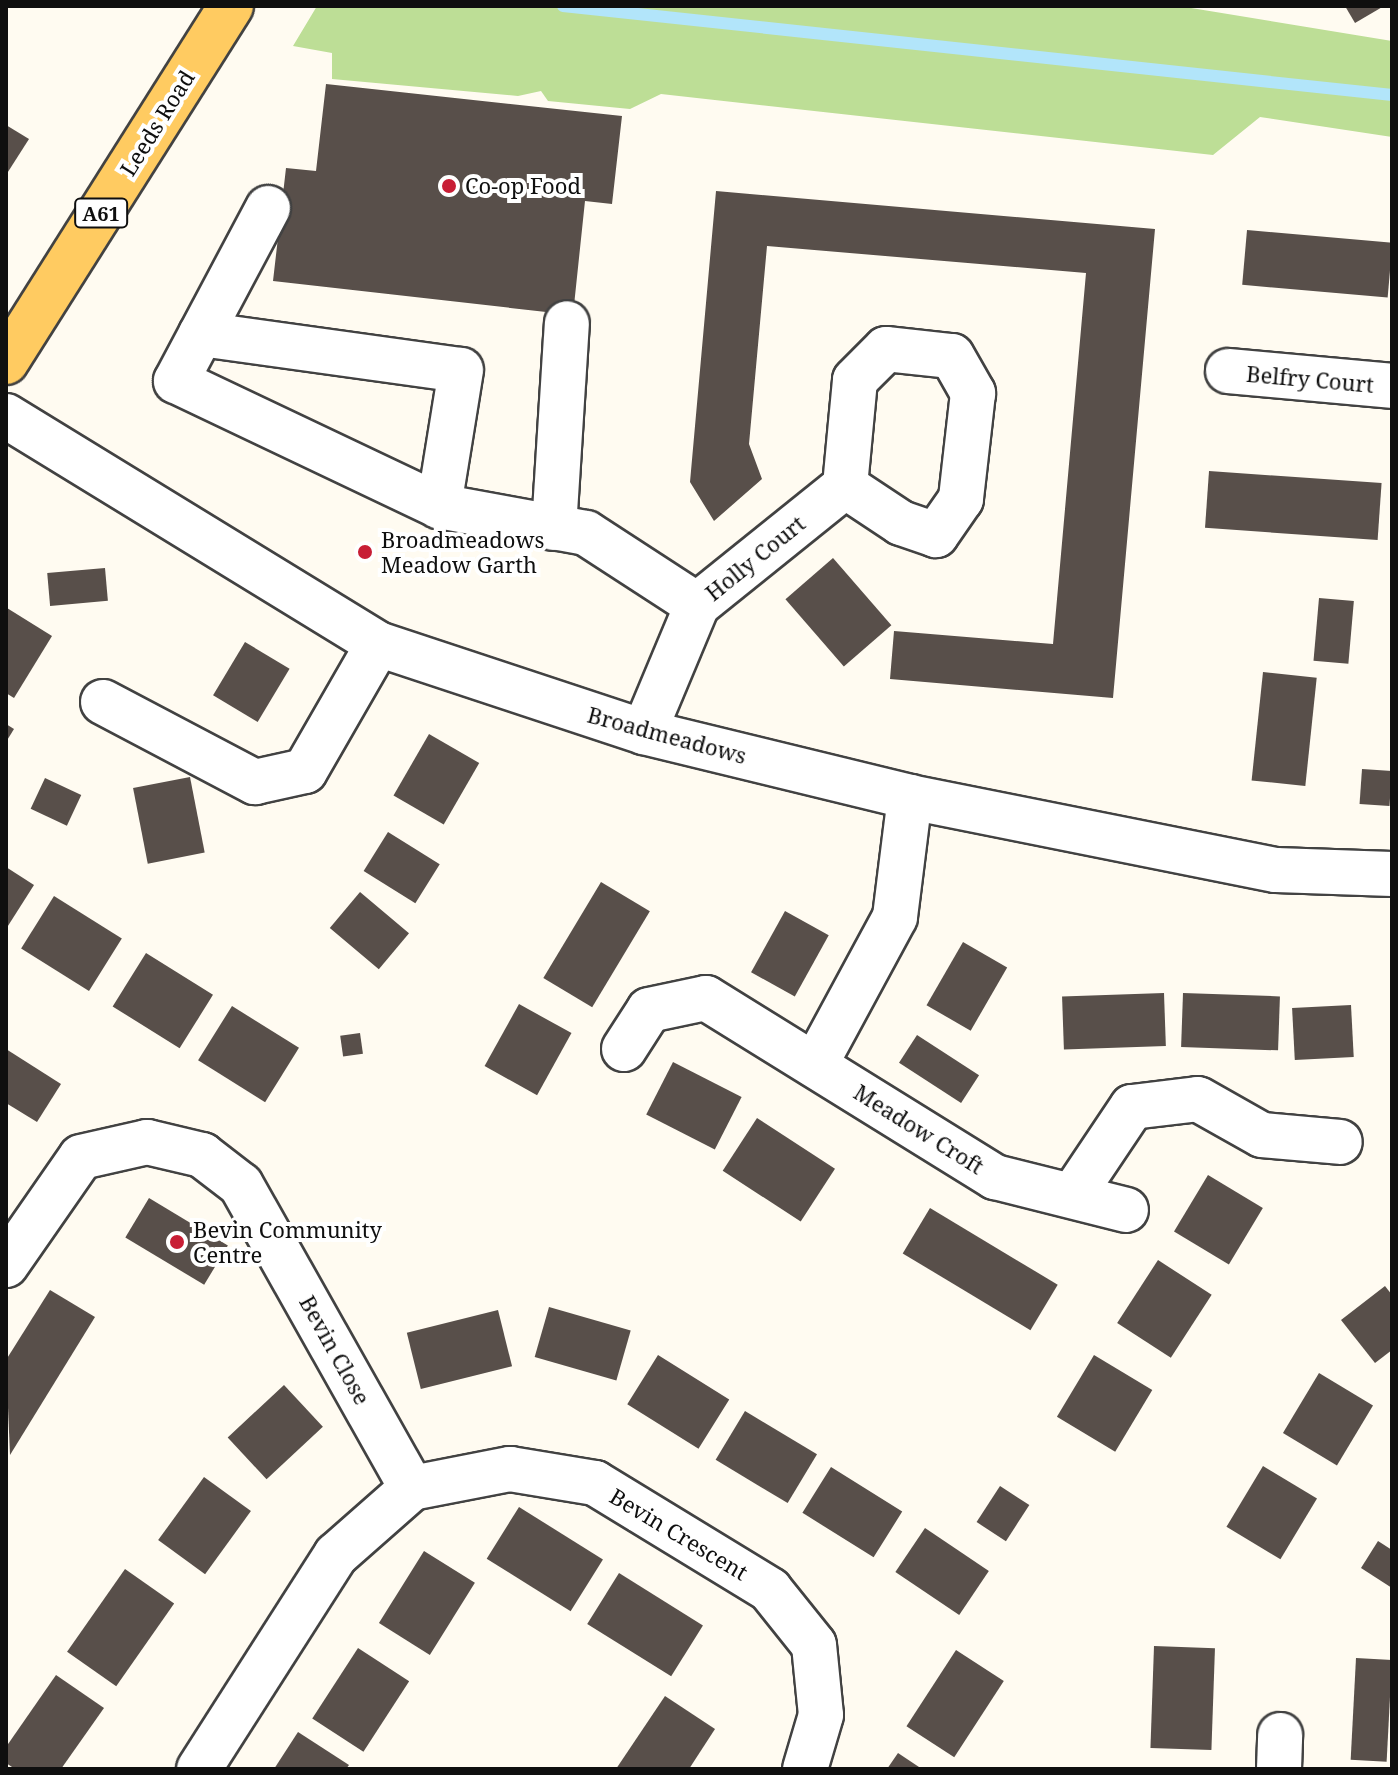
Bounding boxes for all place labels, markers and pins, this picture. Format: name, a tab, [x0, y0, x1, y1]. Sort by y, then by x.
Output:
place label: Co-op Food	[465, 173, 581, 199]
marker: Co-op Food	[440, 177, 458, 195]
place label: Broadmeadows Meadow Garth	[381, 526, 544, 578]
marker: Broadmeadows Meadow Garth	[356, 543, 374, 561]
place label: Bevin Community Centre	[193, 1216, 382, 1268]
marker: Bevin Community Centre	[168, 1233, 186, 1251]

